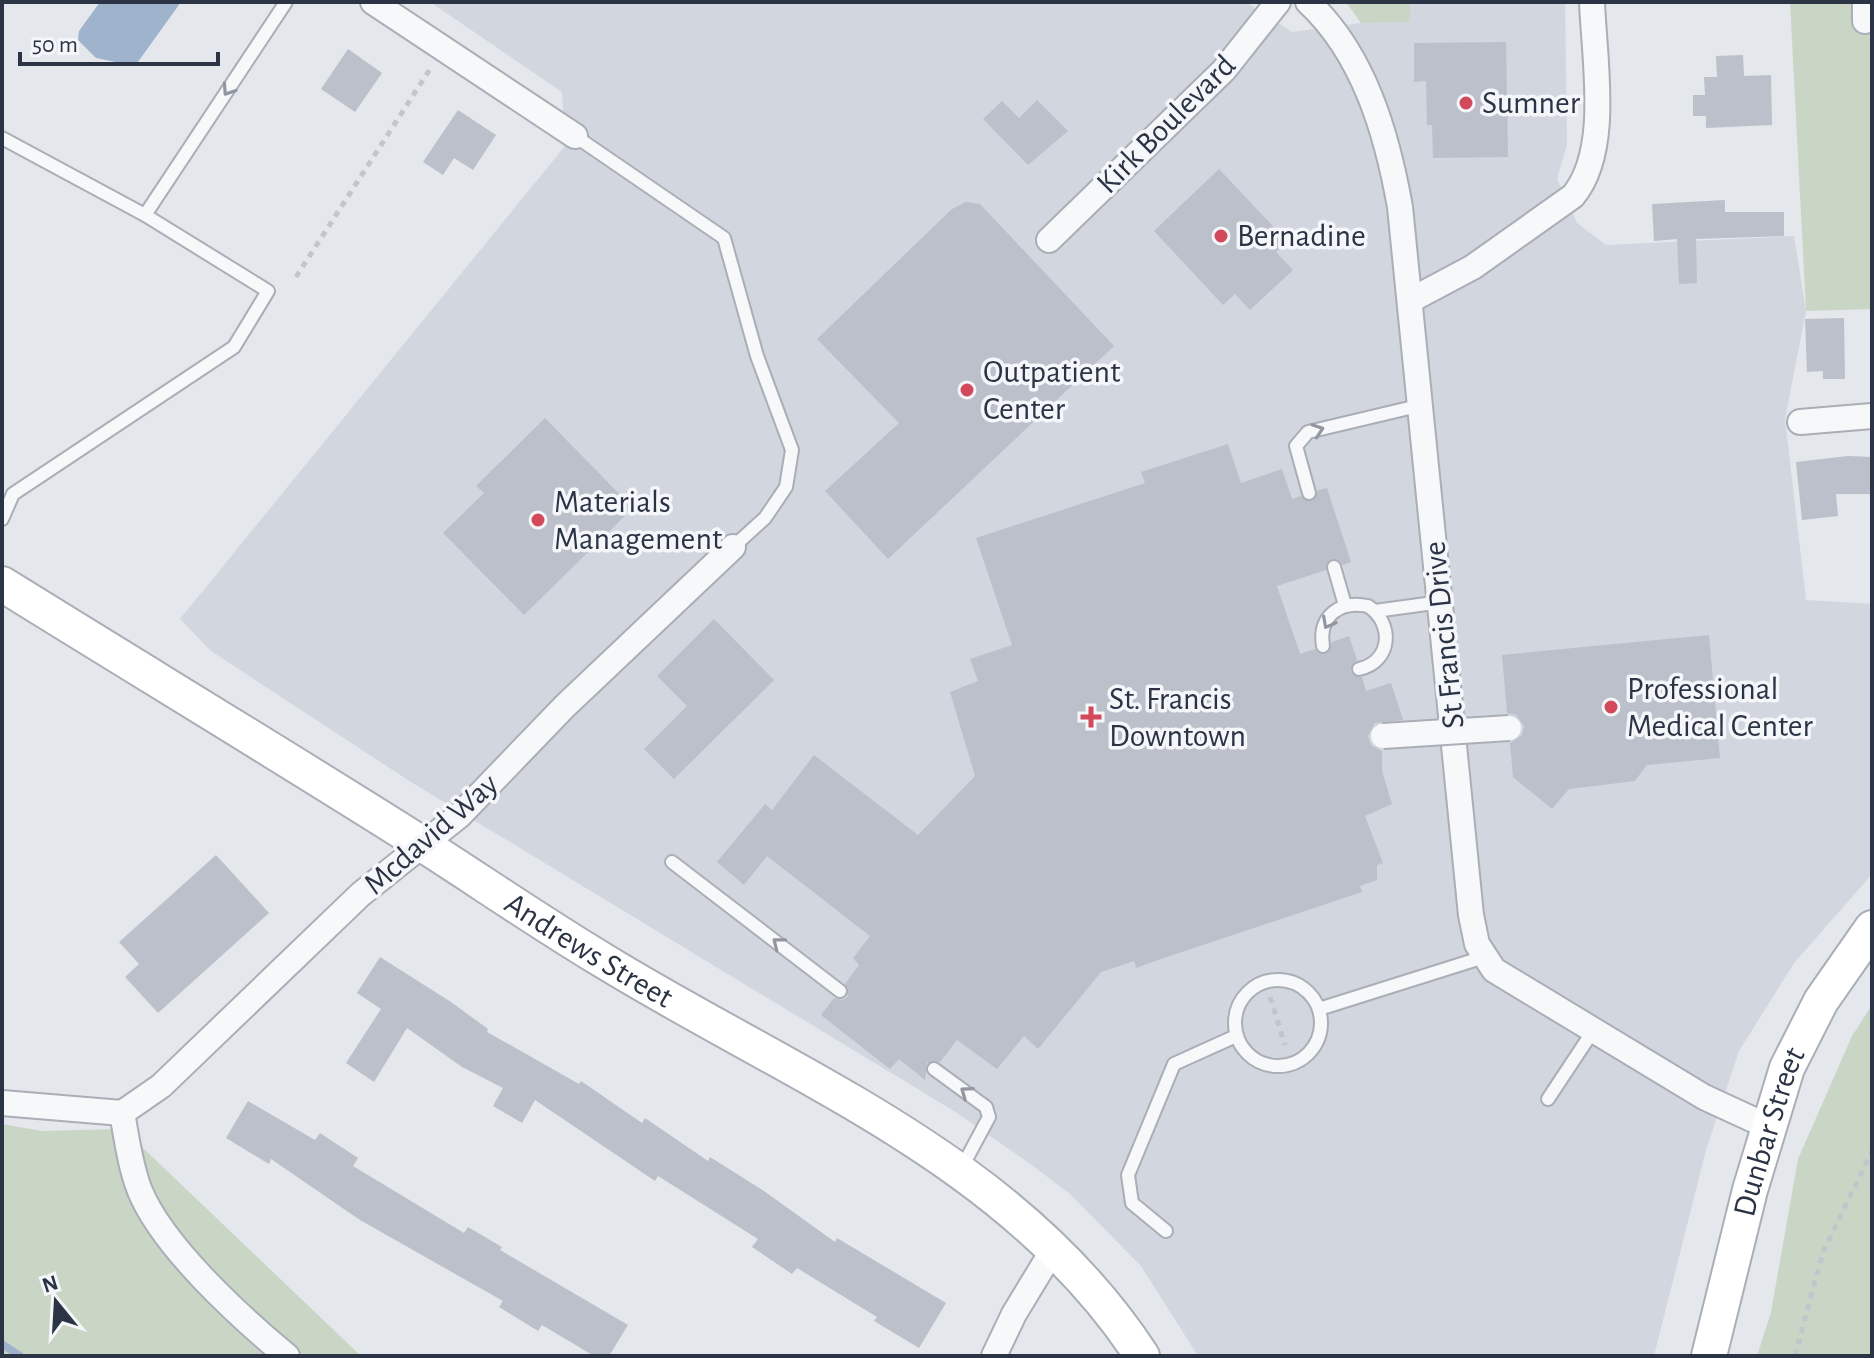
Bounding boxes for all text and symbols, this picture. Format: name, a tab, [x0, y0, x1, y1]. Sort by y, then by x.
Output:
scale bar	[20, 16, 218, 66]
text: 50 m	[32, 33, 78, 57]
street label: Kirk Boulevard	[1091, 49, 1241, 199]
one-way arrow	[223, 82, 238, 96]
place label: Sumner	[1482, 87, 1581, 119]
marker: Sumner	[1457, 94, 1475, 112]
place label: Bernadine	[1237, 220, 1366, 252]
marker: Bernadine	[1212, 227, 1230, 245]
place label: Outpatient Center	[983, 356, 1120, 425]
marker: Outpatient Center	[958, 381, 976, 399]
one-way arrow	[1311, 423, 1324, 439]
place label: Materials Management	[554, 486, 722, 555]
marker: Materials Management	[529, 511, 547, 529]
street label: St Francis Drive	[1418, 540, 1470, 730]
one-way arrow	[1322, 615, 1337, 629]
place label: Professional Medical Center	[1627, 673, 1813, 742]
place label: St. Francis Downtown	[1109, 683, 1246, 752]
marker: Professional Medical Center	[1602, 698, 1620, 716]
marker: St. Francis Downtown	[1080, 706, 1102, 728]
street label: Mcdavid Way	[358, 767, 504, 900]
street label: Andrews Street	[499, 887, 678, 1014]
one-way arrow	[772, 939, 787, 953]
street label: Dunbar Street	[1728, 1042, 1811, 1220]
one-way arrow	[960, 1087, 975, 1102]
north arrow	[16, 1262, 96, 1342]
text: N	[39, 1271, 61, 1297]

